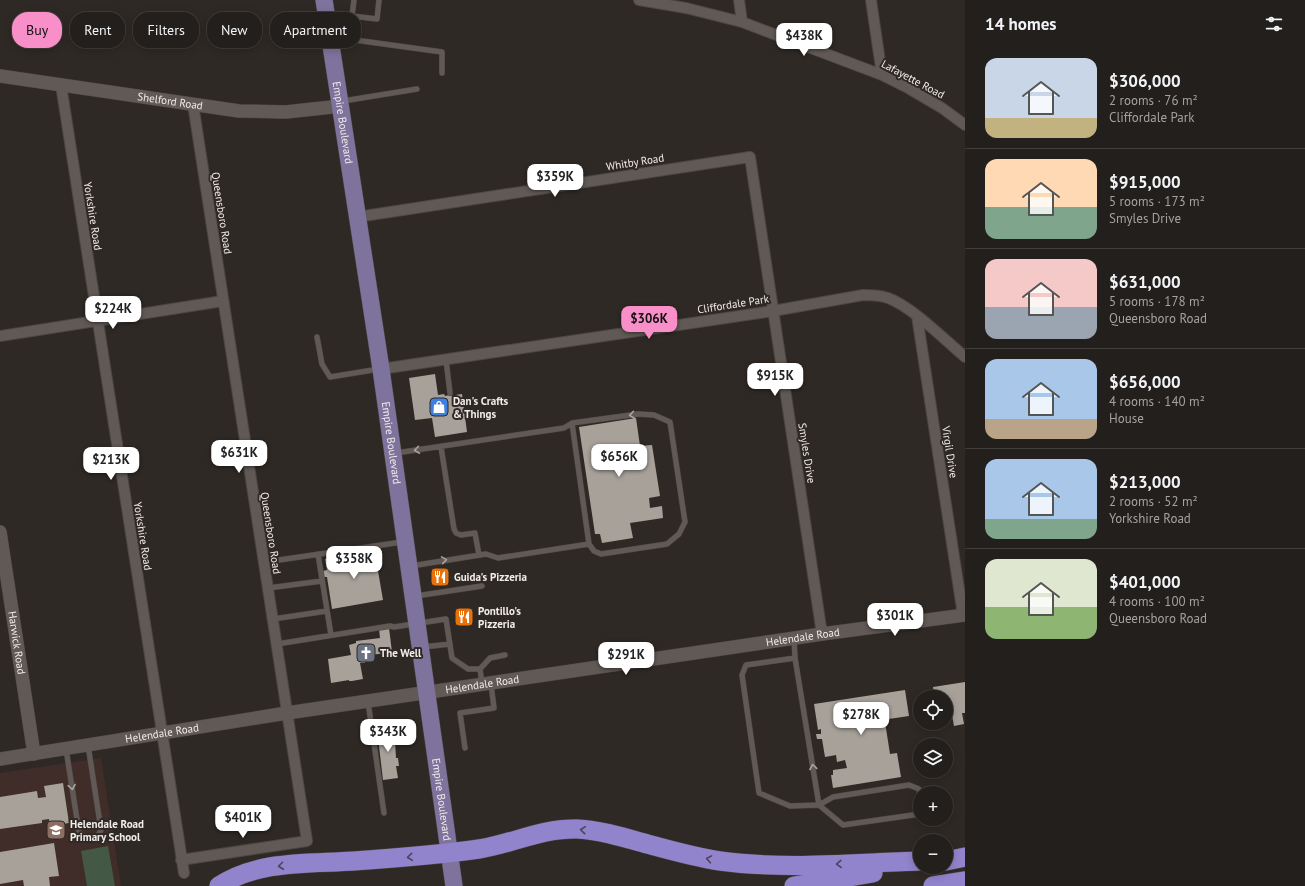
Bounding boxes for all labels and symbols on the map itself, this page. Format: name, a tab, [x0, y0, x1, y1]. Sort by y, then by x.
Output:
pin: $438K	[776, 23, 832, 57]
street label: Lafayette Road	[879, 56, 947, 102]
street label: Empire Boulevard	[330, 80, 356, 165]
street label: Shelford Road	[137, 89, 204, 113]
street label: Whitby Road	[605, 150, 665, 173]
pin: $359K	[527, 164, 583, 198]
street label: Queensboro Road	[209, 171, 235, 255]
street label: Yorkshire Road	[81, 181, 105, 251]
street label: Cliffordale Park	[696, 291, 771, 317]
pin: $224K	[85, 296, 141, 330]
pin: $306K	[621, 306, 677, 340]
pin: $915K	[747, 363, 803, 397]
place label: Dan's Crafts & Things	[453, 394, 508, 421]
shop icon: Dan's Crafts & Things	[428, 396, 450, 418]
street label: Empire Boulevard	[379, 401, 404, 485]
one-way arrow	[629, 410, 635, 419]
street label: Smyles Drive	[795, 422, 819, 485]
street label: Virgil Drive	[939, 424, 961, 479]
pin: $631K	[211, 440, 267, 474]
pin: $656K	[591, 444, 647, 478]
one-way arrow	[414, 445, 420, 454]
pin: $213K	[83, 447, 139, 481]
street label: Queensboro Road	[258, 491, 284, 575]
street label: Yorkshire Road	[131, 501, 155, 571]
pin: $358K	[326, 546, 382, 580]
one-way arrow	[441, 557, 447, 565]
restaurant icon: Guida's Pizzeria	[429, 566, 451, 588]
place label: Guida's Pizzeria	[454, 570, 527, 584]
pin: $301K	[867, 603, 923, 637]
place label: Pontillo's Pizzeria	[478, 604, 521, 631]
restaurant icon: Pontillo's Pizzeria	[453, 606, 475, 628]
street label: Harwick Road	[5, 610, 29, 675]
street label: Helendale Road	[765, 625, 841, 649]
church icon: The Well	[355, 642, 377, 664]
pin: $291K	[598, 642, 654, 676]
place label: The Well	[380, 646, 422, 660]
street label: Helendale Road	[444, 672, 520, 697]
pin: $278K	[833, 702, 889, 736]
pin: $343K	[360, 719, 416, 753]
street label: Helendale Road	[124, 720, 200, 746]
street label: Empire Boulevard	[429, 757, 455, 842]
one-way arrow	[809, 764, 818, 770]
one-way arrow	[67, 784, 76, 790]
pin: $401K	[215, 805, 271, 839]
place label: Helendale Road Primary School	[70, 817, 144, 844]
school or university icon: Helendale Road Primary School	[45, 819, 67, 841]
one-way arrow	[580, 825, 586, 834]
one-way arrow	[407, 852, 413, 861]
one-way arrow	[706, 855, 713, 864]
one-way arrow	[836, 860, 842, 868]
one-way arrow	[278, 861, 284, 870]

